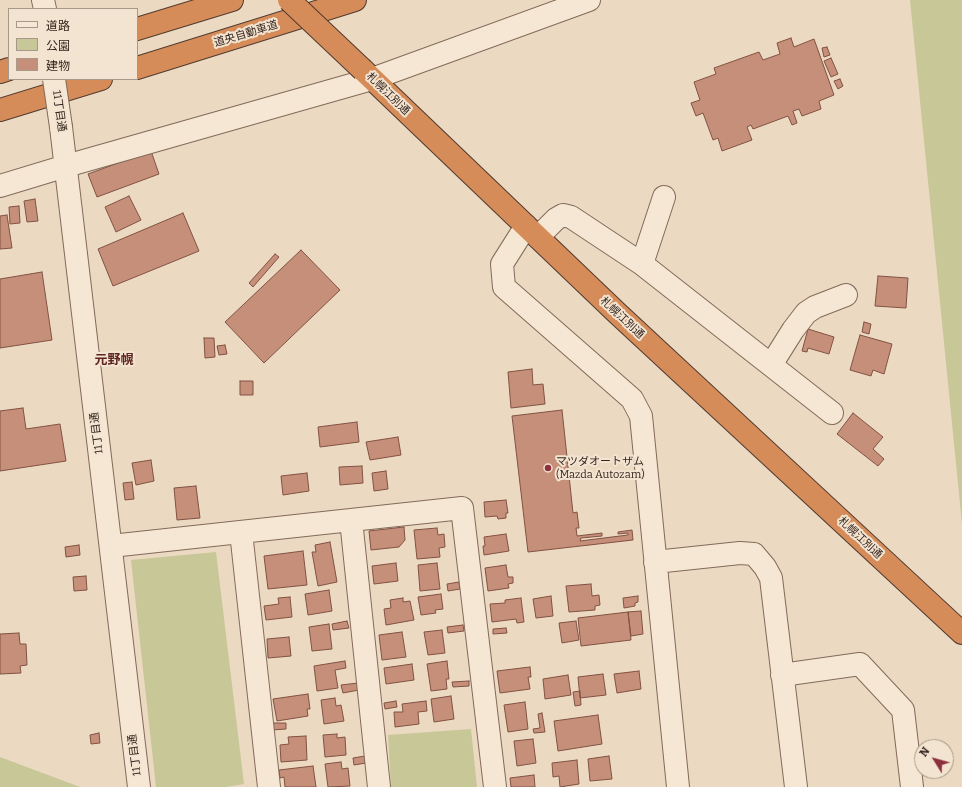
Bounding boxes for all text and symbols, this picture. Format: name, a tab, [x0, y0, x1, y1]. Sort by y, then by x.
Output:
legend	[8, 8, 138, 80]
street label: 道央自動車道	[213, 18, 279, 50]
text: 道路	[46, 19, 70, 33]
text: 公園	[46, 39, 70, 53]
text: 建物	[46, 59, 70, 73]
street label: 札幌江別通	[364, 70, 412, 118]
street label: 11丁目通	[50, 89, 68, 133]
street label: 札幌江別通	[597, 294, 647, 342]
district label: 元野幌	[95, 352, 133, 368]
street label: 11丁目通	[88, 411, 106, 455]
place label: マツダオートザム (Mazda Autozam)	[556, 455, 645, 481]
marker: マツダオートザム (Mazda Autozam)	[543, 463, 553, 473]
street label: 札幌江別通	[835, 514, 885, 562]
street label: 11丁目通	[126, 733, 144, 777]
north arrow	[914, 739, 954, 779]
text: N	[917, 745, 933, 759]

